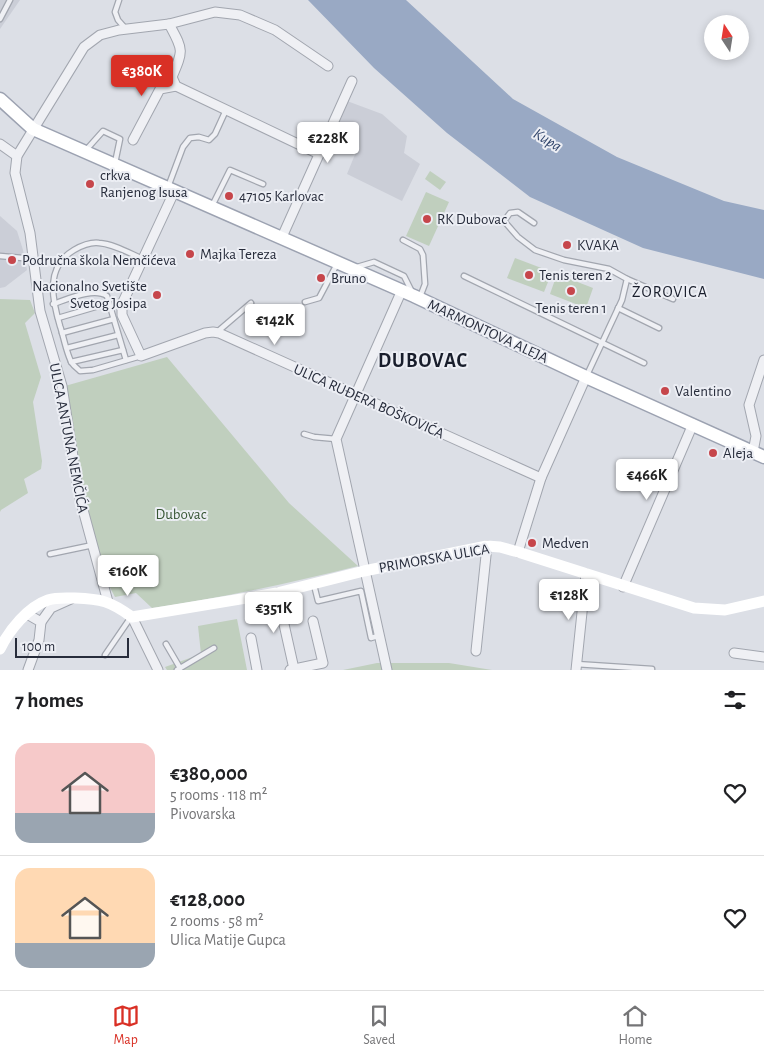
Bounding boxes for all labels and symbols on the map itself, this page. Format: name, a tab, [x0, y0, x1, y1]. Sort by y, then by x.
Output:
north arrow	[704, 15, 749, 60]
pin: €380K	[107, 54, 177, 97]
pin: €228K	[293, 121, 363, 164]
water label: Kupa	[530, 125, 564, 155]
place label: crkva Ranjenog Isusa	[100, 168, 188, 200]
marker: crkva Ranjenog Isusa	[84, 178, 96, 190]
place label: 47105 Karlovac	[239, 189, 324, 204]
marker: 47105 Karlovac	[223, 190, 235, 202]
place label: RK Dubovac	[437, 212, 507, 227]
marker: RK Dubovac	[421, 213, 433, 225]
place label: KVAKA	[577, 238, 619, 253]
marker: KVAKA	[561, 239, 573, 251]
place label: Majka Tereza	[200, 247, 277, 262]
marker: Majka Tereza	[184, 248, 196, 260]
place label: Područna škola Nemčićeva	[22, 253, 176, 268]
marker: Područna škola Nemčićeva	[6, 254, 18, 266]
place label: Tenis teren 2	[539, 268, 612, 283]
marker: Tenis teren 2	[523, 269, 535, 281]
place label: Bruno	[331, 271, 366, 286]
marker: Bruno	[315, 272, 327, 284]
place label: Nacionalno Svetište Svetog Josipa	[32, 279, 147, 311]
district label: ŽOROVICA	[632, 282, 708, 300]
marker: Tenis teren 1	[565, 285, 577, 297]
marker: Nacionalno Svetište Svetog Josipa	[151, 289, 163, 301]
street label: MARMONTOVA ALEJA	[425, 297, 551, 366]
place label: Tenis teren 1	[535, 301, 607, 316]
pin: €142K	[240, 304, 310, 346]
district label: DUBOVAC	[378, 351, 468, 371]
street label: ULICA RUĐERA BOŠKOVIĆA	[291, 360, 447, 442]
street label: ULICA ANTUNA NEMČIĆA	[47, 361, 92, 515]
place label: Valentino	[675, 384, 731, 399]
marker: Valentino	[659, 385, 671, 397]
place label: Aleja	[723, 446, 753, 461]
marker: Aleja	[707, 447, 719, 459]
pin: €466K	[612, 458, 682, 501]
park label: Dubovac	[155, 507, 207, 522]
place label: Medven	[542, 536, 589, 551]
marker: Medven	[526, 537, 538, 549]
street label: PRIMORSKA ULICA	[378, 541, 491, 576]
pin: €160K	[93, 554, 163, 597]
pin: €128K	[534, 578, 604, 621]
pin: €351K	[239, 592, 309, 634]
scale bar	[15, 635, 129, 658]

